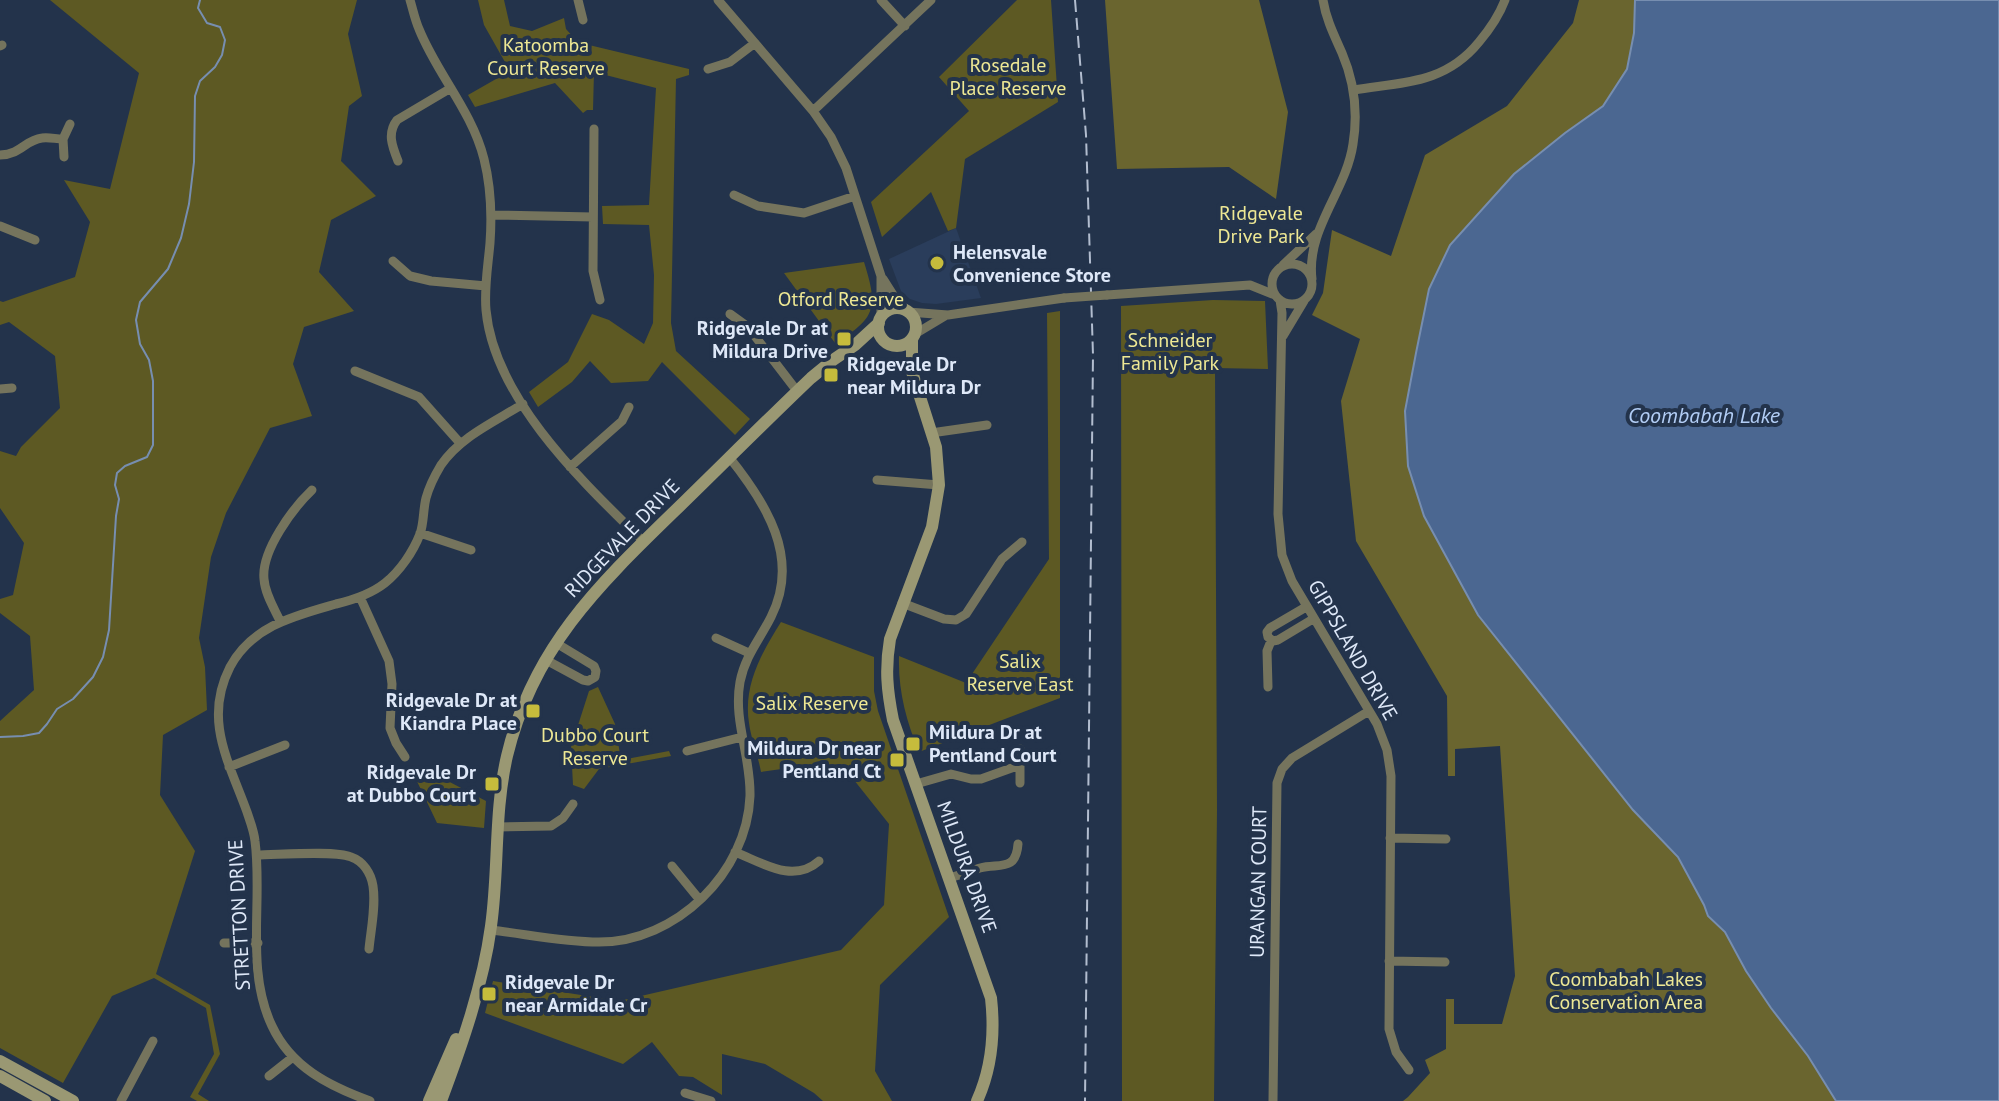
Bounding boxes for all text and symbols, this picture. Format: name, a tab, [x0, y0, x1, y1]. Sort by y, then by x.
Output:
park label: Katoomba Court Reserve	[487, 32, 605, 81]
park label: Rosedale Place Reserve	[949, 52, 1067, 101]
park label: Ridgevale Drive Park	[1218, 200, 1305, 249]
place label: Helensvale Convenience Store	[953, 239, 1111, 288]
marker: Helensvale Convenience Store	[928, 254, 946, 272]
park label: Otford Reserve	[778, 286, 904, 312]
place label: Ridgevale Dr at Mildura Drive	[697, 315, 828, 364]
park label: Schneider Family Park	[1121, 327, 1220, 376]
marker: Ridgevale Dr at Mildura Drive	[835, 330, 853, 348]
place label: Ridgevale Dr near Mildura Dr	[847, 351, 981, 400]
marker: Ridgevale Dr near Mildura Dr	[822, 366, 840, 384]
water label: Coombabah Lake	[1628, 401, 1781, 429]
street label: RIDGEVALE DRIVE	[559, 473, 685, 603]
street label: GIPPSLAND DRIVE	[1302, 575, 1404, 725]
park label: Salix Reserve East	[966, 648, 1074, 697]
place label: Ridgevale Dr at Kiandra Place	[386, 687, 517, 736]
park label: Salix Reserve	[756, 690, 868, 716]
marker: Ridgevale Dr at Kiandra Place	[524, 702, 542, 720]
place label: Mildura Dr at Pentland Court	[929, 719, 1057, 768]
park label: Dubbo Court Reserve	[541, 722, 649, 771]
place label: Mildura Dr near Pentland Ct	[747, 735, 881, 784]
marker: Mildura Dr at Pentland Court	[904, 735, 922, 753]
marker: Mildura Dr near Pentland Ct	[888, 751, 906, 769]
place label: Ridgevale Dr at Dubbo Court	[347, 759, 476, 808]
marker: Ridgevale Dr at Dubbo Court	[483, 775, 501, 793]
street label: MILDURA DRIVE	[931, 797, 1003, 937]
street label: URANGAN COURT	[1244, 806, 1272, 958]
street label: STRETTON DRIVE	[222, 839, 256, 991]
park label: Coombabah Lakes Conservation Area	[1549, 966, 1703, 1015]
place label: Ridgevale Dr near Armidale Cr	[505, 969, 647, 1018]
marker: Ridgevale Dr near Armidale Cr	[480, 985, 498, 1003]

